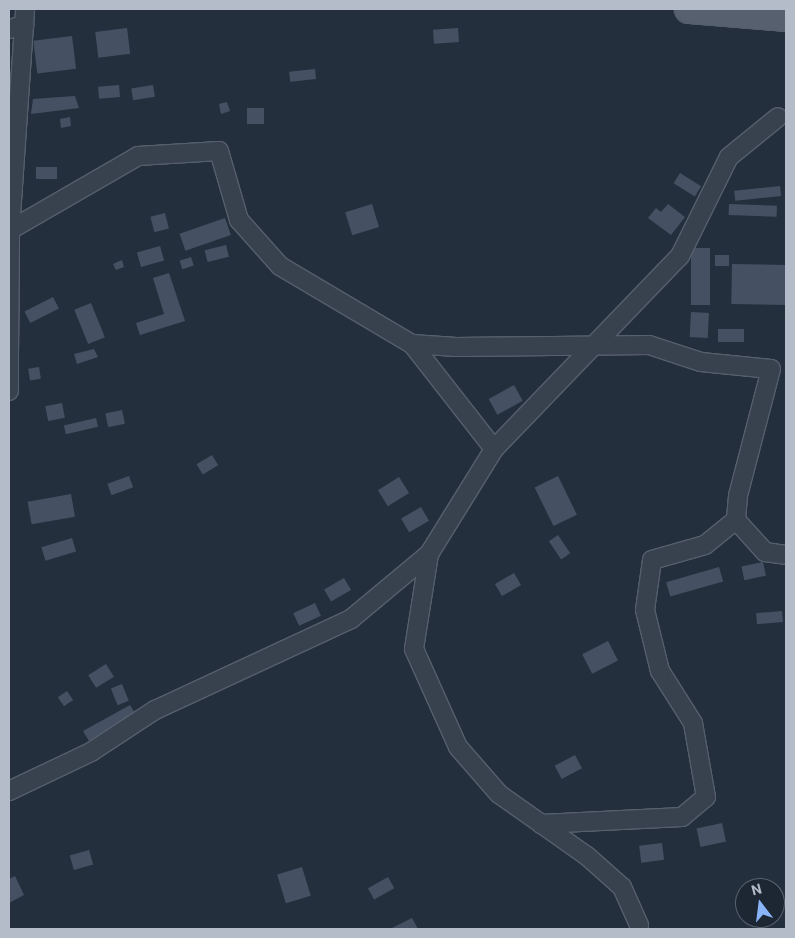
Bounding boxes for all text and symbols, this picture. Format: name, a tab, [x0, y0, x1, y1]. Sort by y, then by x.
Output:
north arrow	[735, 878, 785, 928]
text: N	[750, 880, 763, 898]

